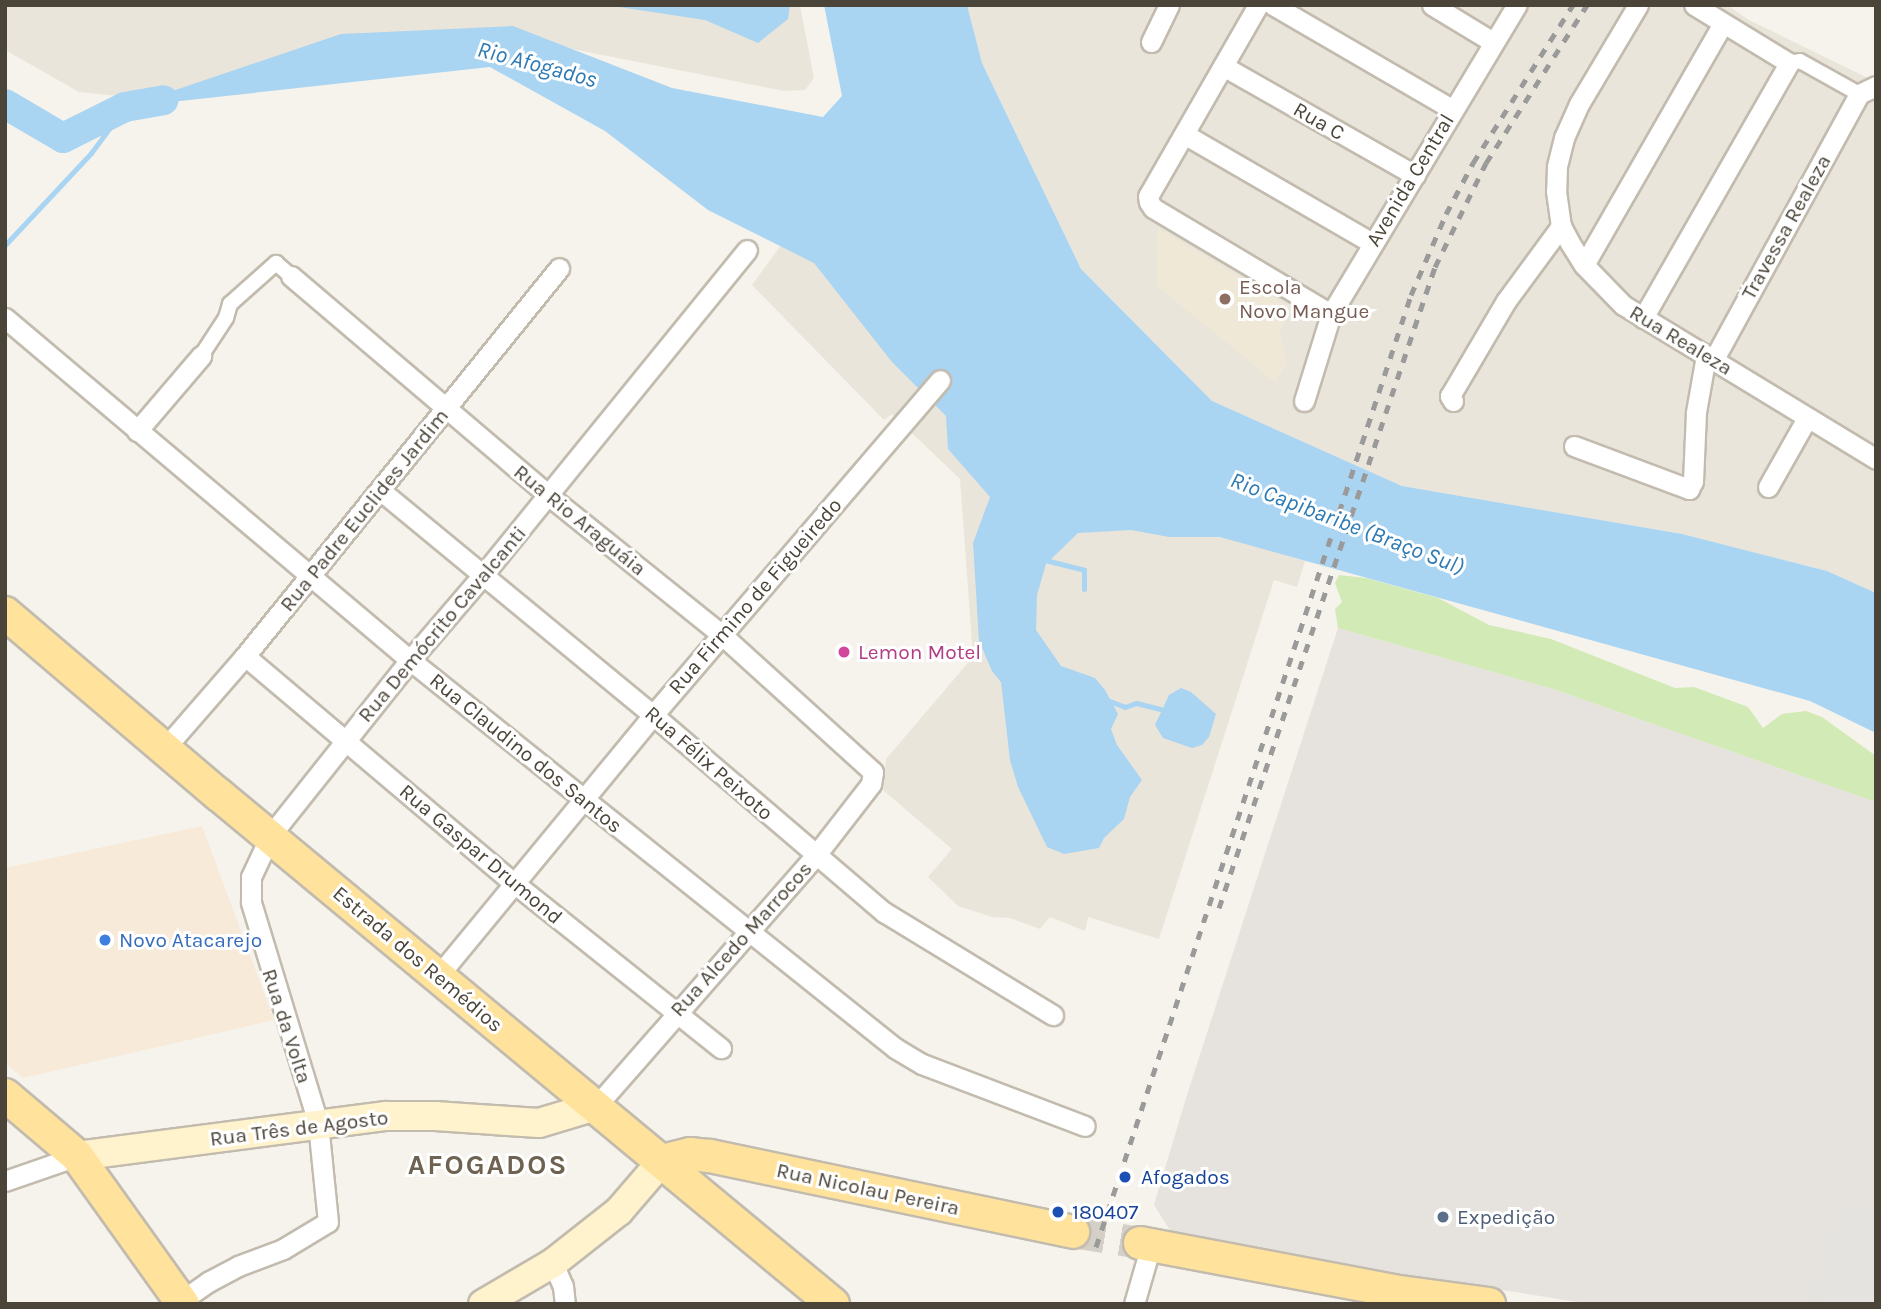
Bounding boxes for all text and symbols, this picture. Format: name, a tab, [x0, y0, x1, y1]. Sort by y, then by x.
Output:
water label: Rio Afogados	[474, 36, 600, 94]
street label: Rua C	[1289, 96, 1349, 146]
street label: Avenida Central	[1361, 109, 1459, 251]
street label: Travessa Realeza	[1736, 150, 1836, 304]
place label: Escola Novo Mangue	[1239, 274, 1369, 324]
marker: Escola Novo Mangue	[1217, 291, 1233, 307]
street label: Rua Realeza	[1625, 299, 1737, 381]
street label: Rua Padre Euclides Jardim	[274, 403, 454, 617]
street label: Rua Rio Araguáia	[509, 459, 651, 581]
water label: Rio Capibaribe (Braço Sul)	[1226, 467, 1468, 581]
street label: Rua Firmino de Figueiredo	[663, 493, 847, 699]
street label: Rua Demócrito Cavalcanti	[352, 521, 532, 727]
place label: Lemon Motel	[858, 639, 981, 665]
marker: Lemon Motel	[836, 644, 852, 660]
street label: Rua Claudino dos Santos	[425, 668, 627, 838]
street label: Rua Félix Peixoto	[640, 701, 778, 825]
street label: Rua Gaspar Drumond	[394, 778, 568, 930]
street label: Rua Alcedo Marrocos	[665, 856, 817, 1022]
street label: Estrada dos Remédios	[328, 881, 508, 1037]
place label: Novo Atacarejo	[119, 927, 262, 953]
marker: Novo Atacarejo	[97, 932, 113, 948]
street label: Rua da Volta	[257, 965, 317, 1087]
street label: Rua Três de Agosto	[208, 1105, 390, 1151]
district label: AFOGADOS	[409, 1148, 567, 1182]
street label: Rua Nicolau Pereira	[774, 1157, 962, 1221]
place label: Afogados	[1141, 1164, 1230, 1190]
marker: Afogados	[1115, 1167, 1135, 1187]
place label: 180407	[1072, 1199, 1138, 1225]
marker: 180407	[1050, 1204, 1066, 1220]
place label: Expedição	[1457, 1204, 1555, 1230]
marker: Expedição	[1435, 1209, 1451, 1225]

